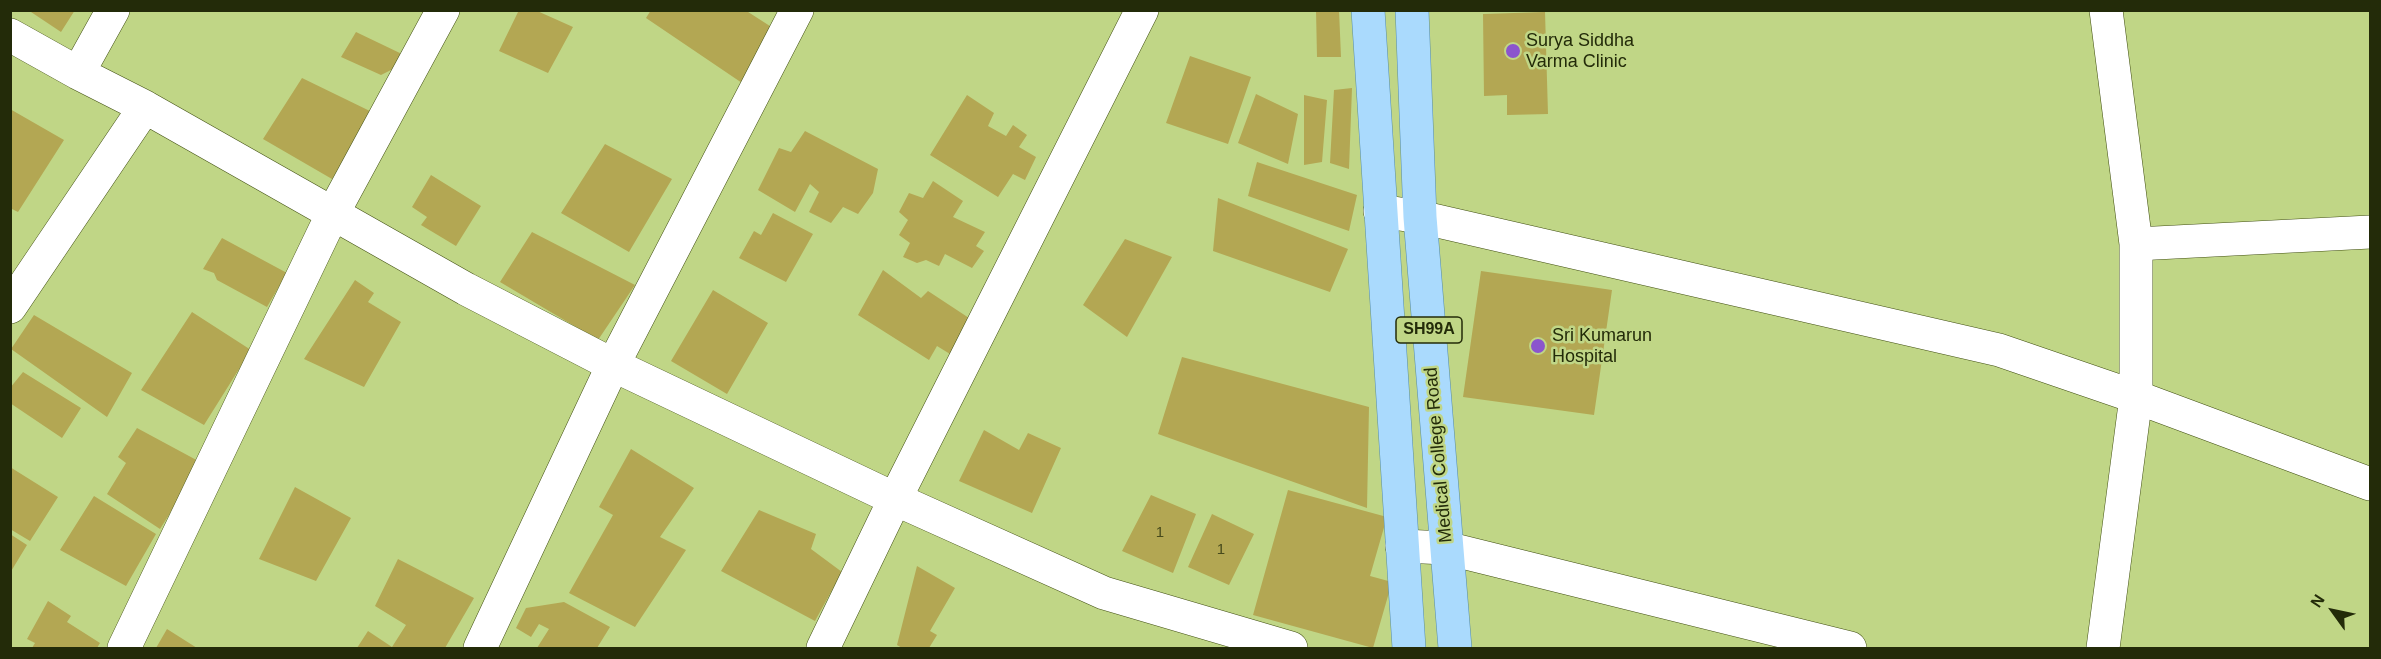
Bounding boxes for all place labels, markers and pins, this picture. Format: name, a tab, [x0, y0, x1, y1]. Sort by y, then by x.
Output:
place label: Surya Siddha Varma Clinic	[1526, 30, 1634, 72]
marker: Surya Siddha Varma Clinic	[1504, 42, 1522, 60]
place label: Sri Kumarun Hospital	[1552, 325, 1652, 368]
marker: Sri Kumarun Hospital	[1529, 337, 1547, 355]

